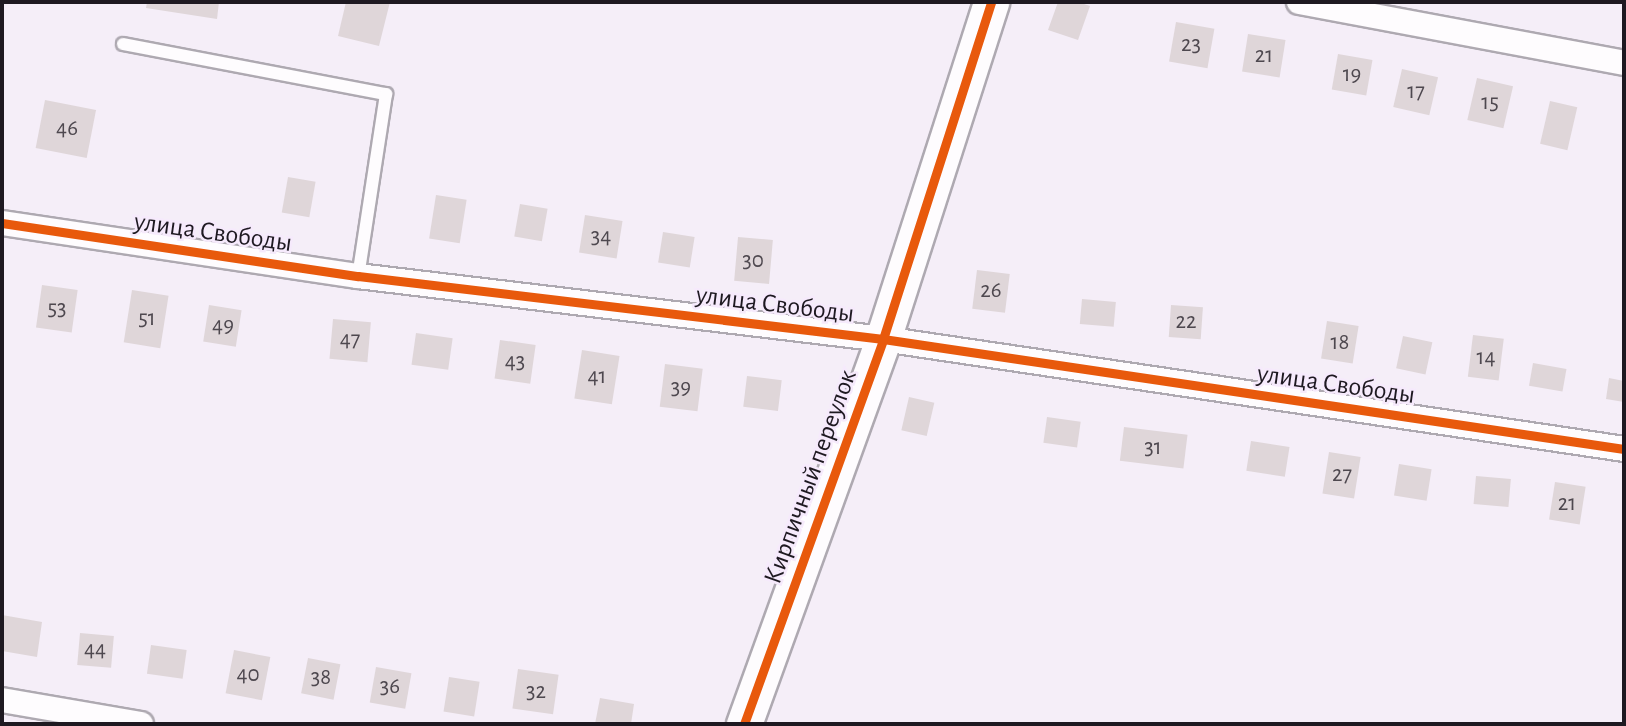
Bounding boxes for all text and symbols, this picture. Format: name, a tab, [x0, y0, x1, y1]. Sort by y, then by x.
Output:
house number: 23	[1181, 31, 1201, 59]
house number: 21	[1255, 42, 1273, 70]
house number: 19	[1343, 61, 1361, 89]
house number: 17	[1407, 78, 1425, 106]
house number: 15	[1481, 89, 1499, 117]
house number: 46	[56, 115, 78, 143]
street label: улица Свободы	[132, 206, 294, 260]
house number: 34	[591, 223, 611, 251]
house number: 30	[742, 247, 764, 275]
house number: 26	[980, 277, 1002, 305]
street label: улица Свободы	[694, 280, 856, 330]
house number: 53	[47, 295, 67, 323]
house number: 51	[138, 305, 156, 333]
house number: 22	[1176, 308, 1196, 336]
house number: 49	[212, 312, 234, 340]
house number: 47	[340, 326, 360, 354]
house number: 18	[1331, 329, 1349, 357]
house number: 14	[1477, 344, 1495, 372]
house number: 43	[505, 348, 525, 376]
street label: улица Свободы	[1255, 358, 1417, 412]
house number: 41	[588, 363, 606, 391]
street label: Кирпичный переулок	[758, 366, 864, 588]
house number: 39	[671, 374, 691, 402]
house number: 31	[1144, 434, 1162, 462]
house number: 27	[1332, 461, 1352, 489]
house number: 21	[1558, 490, 1576, 518]
house number: 44	[84, 636, 106, 664]
house number: 40	[236, 661, 260, 689]
house number: 38	[311, 664, 331, 692]
house number: 36	[380, 673, 400, 701]
house number: 32	[526, 678, 546, 706]

